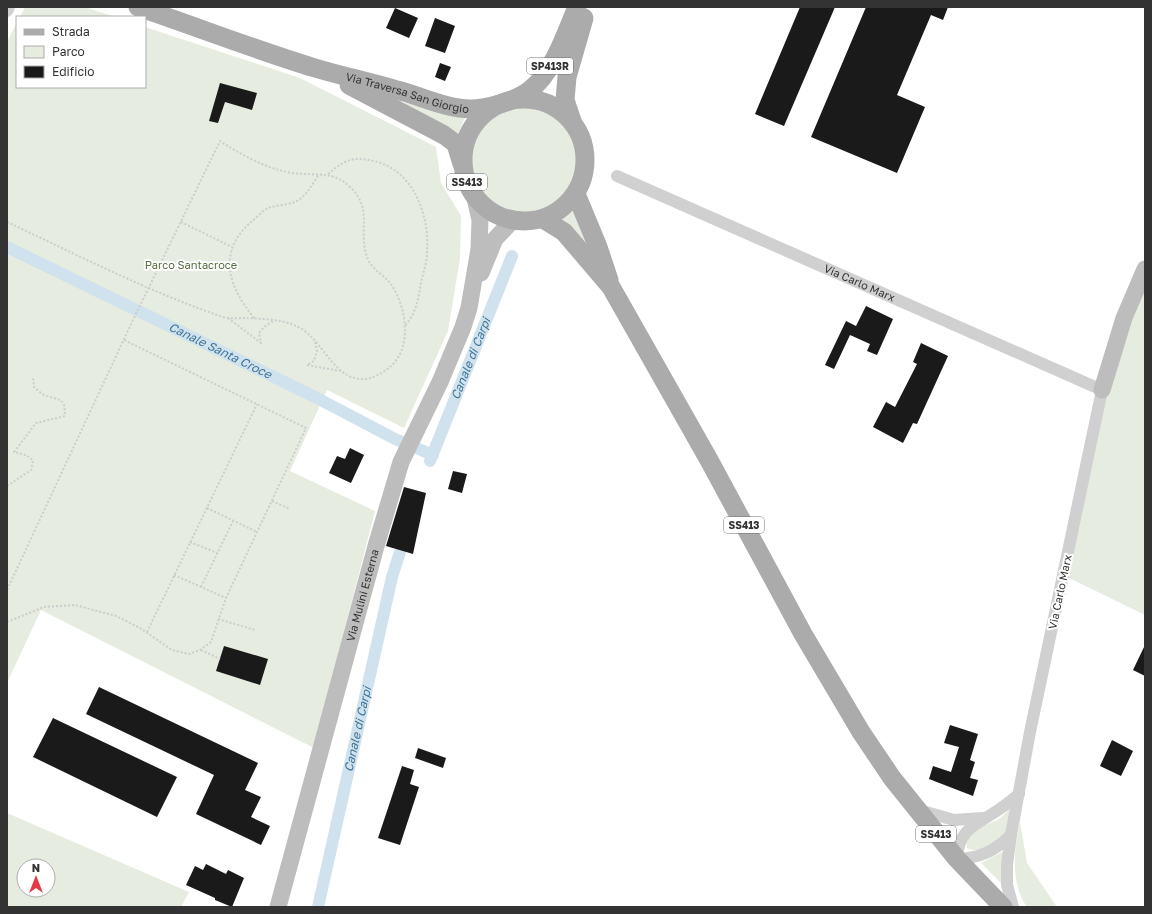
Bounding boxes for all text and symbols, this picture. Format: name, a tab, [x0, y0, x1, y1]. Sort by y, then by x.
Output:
legend	[16, 16, 146, 88]
text: Strada	[52, 24, 90, 39]
text: Parco	[52, 44, 85, 59]
road number: SP413R	[527, 58, 573, 74]
text: Edificio	[52, 64, 94, 79]
street label: Via Traversa San Giorgio	[344, 70, 470, 115]
road number: SS413	[447, 174, 487, 190]
park label: Parco Santacroce	[145, 258, 237, 271]
street label: Via Carlo Marx	[822, 261, 897, 304]
water label: Canale di Carpi	[447, 314, 494, 402]
water label: Canale Santa Croce	[166, 319, 275, 382]
road number: SS413	[724, 517, 764, 533]
street label: Via Mulini Esterna	[343, 548, 381, 643]
street label: Via Carlo Marx	[1045, 553, 1074, 630]
water label: Canale di Carpi	[341, 684, 375, 773]
road number: SS413	[916, 826, 956, 842]
north arrow	[16, 858, 56, 898]
text: N	[32, 861, 40, 874]

